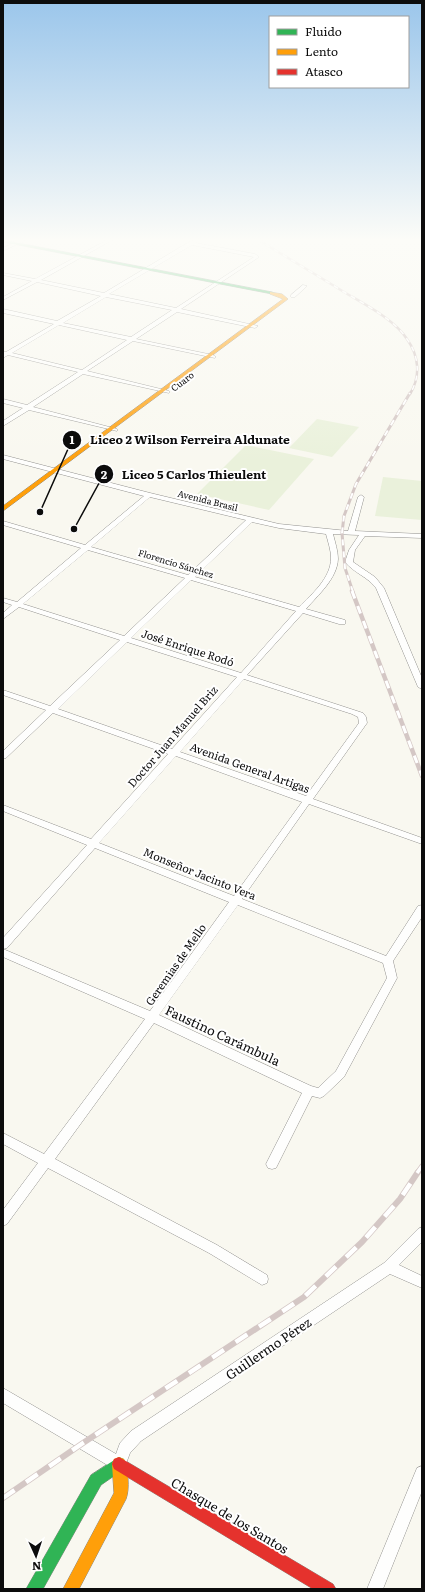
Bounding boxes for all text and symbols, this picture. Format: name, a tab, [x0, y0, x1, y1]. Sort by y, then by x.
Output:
legend	[269, 16, 409, 88]
text: Fluido	[305, 22, 342, 40]
text: Lento	[305, 42, 338, 60]
text: Atasco	[305, 62, 343, 80]
street label: Cuaro	[167, 368, 197, 394]
callout: Liceo 2 Wilson Ferreira Aldunate	[62, 428, 298, 452]
text: 1	[70, 430, 75, 448]
text: Liceo 2 Wilson Ferreira Aldunate	[90, 430, 290, 448]
callout: Liceo 5 Carlos Thieulent	[94, 462, 275, 486]
text: 2	[101, 465, 108, 483]
text: Liceo 5 Carlos Thieulent	[122, 465, 267, 483]
street label: Avenida Brasil	[176, 486, 240, 514]
street label: Florencio Sánchez	[137, 545, 216, 581]
street label: José Enrique Rodó	[140, 624, 236, 670]
street label: Doctor Juan Manuel Briz	[123, 681, 221, 790]
street label: Avenida General Artigas	[188, 738, 312, 796]
street label: Monseñor Jacinto Vera	[141, 843, 259, 903]
street label: Geremias de Mello	[141, 920, 209, 1008]
street label: Faustino Carámbula	[162, 1000, 284, 1070]
street label: Guillermo Pérez	[221, 1312, 315, 1384]
street label: Chasque de los Santos	[168, 1472, 292, 1558]
north arrow	[16, 1536, 56, 1576]
text: N	[32, 1559, 42, 1575]

